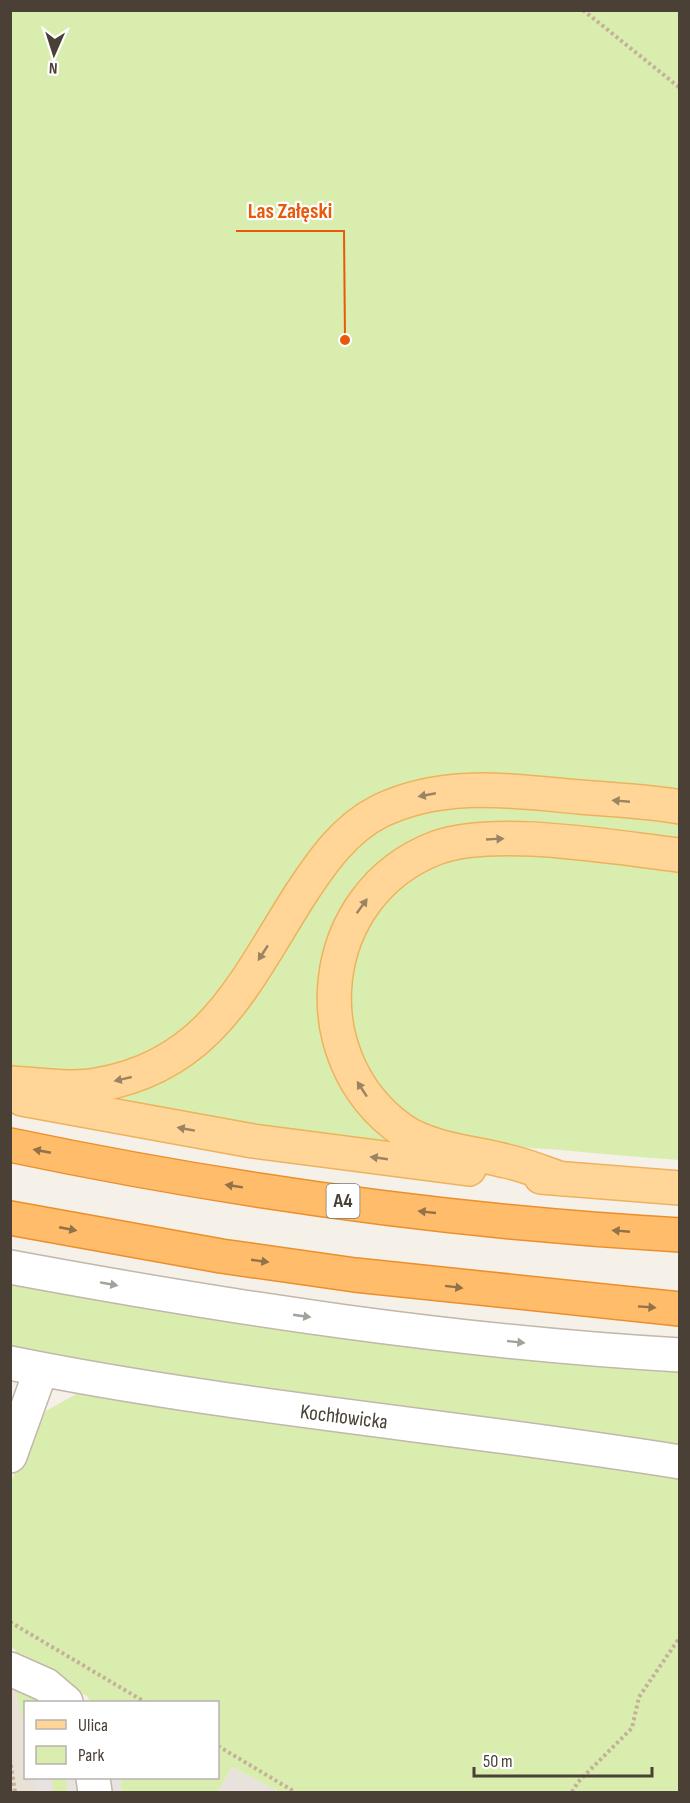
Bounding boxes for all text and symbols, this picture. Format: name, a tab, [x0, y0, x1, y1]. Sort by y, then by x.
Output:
north arrow	[24, 24, 84, 84]
text: N	[49, 58, 58, 77]
callout: Las Załęski	[236, 191, 344, 231]
text: Las Załęski	[248, 198, 332, 225]
one-way arrow	[418, 791, 437, 800]
one-way arrow	[612, 796, 631, 806]
one-way arrow	[486, 835, 505, 844]
one-way arrow	[356, 898, 368, 913]
one-way arrow	[258, 944, 269, 961]
one-way arrow	[114, 1075, 132, 1085]
one-way arrow	[357, 1081, 368, 1097]
one-way arrow	[176, 1125, 195, 1134]
one-way arrow	[32, 1146, 51, 1155]
one-way arrow	[369, 1153, 388, 1162]
one-way arrow	[224, 1181, 243, 1190]
road number: A4	[326, 1184, 360, 1218]
one-way arrow	[418, 1207, 437, 1217]
one-way arrow	[59, 1225, 78, 1234]
one-way arrow	[612, 1226, 631, 1236]
one-way arrow	[251, 1257, 270, 1266]
one-way arrow	[100, 1280, 119, 1289]
one-way arrow	[444, 1282, 463, 1292]
one-way arrow	[638, 1302, 657, 1312]
one-way arrow	[292, 1311, 311, 1320]
one-way arrow	[507, 1337, 526, 1346]
street label: Kochłowicka	[299, 1399, 389, 1435]
legend	[24, 1701, 219, 1779]
text: Ulica	[78, 1715, 108, 1736]
scale bar	[474, 1740, 652, 1778]
text: Park	[78, 1745, 104, 1766]
text: 50 m	[483, 1751, 513, 1772]

